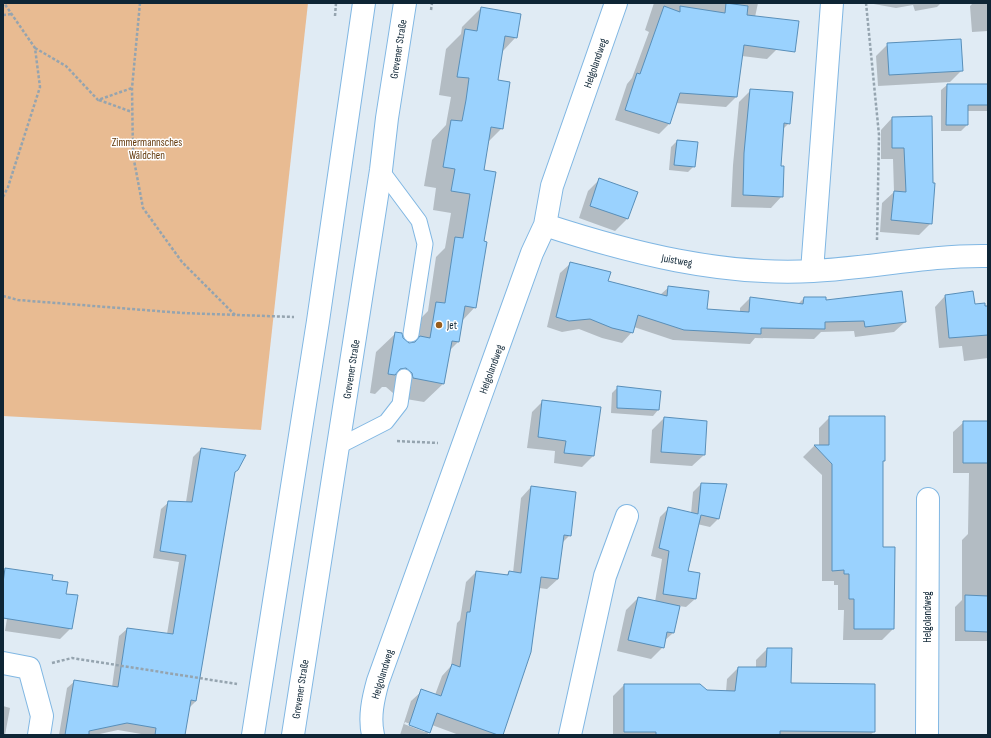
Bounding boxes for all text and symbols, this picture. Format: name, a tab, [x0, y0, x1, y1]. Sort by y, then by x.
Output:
street label: Grevener Straße	[387, 19, 410, 80]
street label: Helgolandweg	[581, 36, 610, 90]
park label: Zimmermannsches Wäldchen	[112, 136, 182, 162]
street label: Juistweg	[659, 251, 694, 270]
place label: Jet	[446, 319, 458, 332]
marker: Jet	[434, 320, 444, 330]
street label: Grevener Straße	[340, 339, 363, 400]
street label: Helgolandweg	[477, 342, 507, 396]
street label: Helgolandweg	[921, 591, 934, 643]
street label: Helgolandweg	[369, 647, 396, 701]
street label: Grevener Straße	[289, 659, 312, 720]

